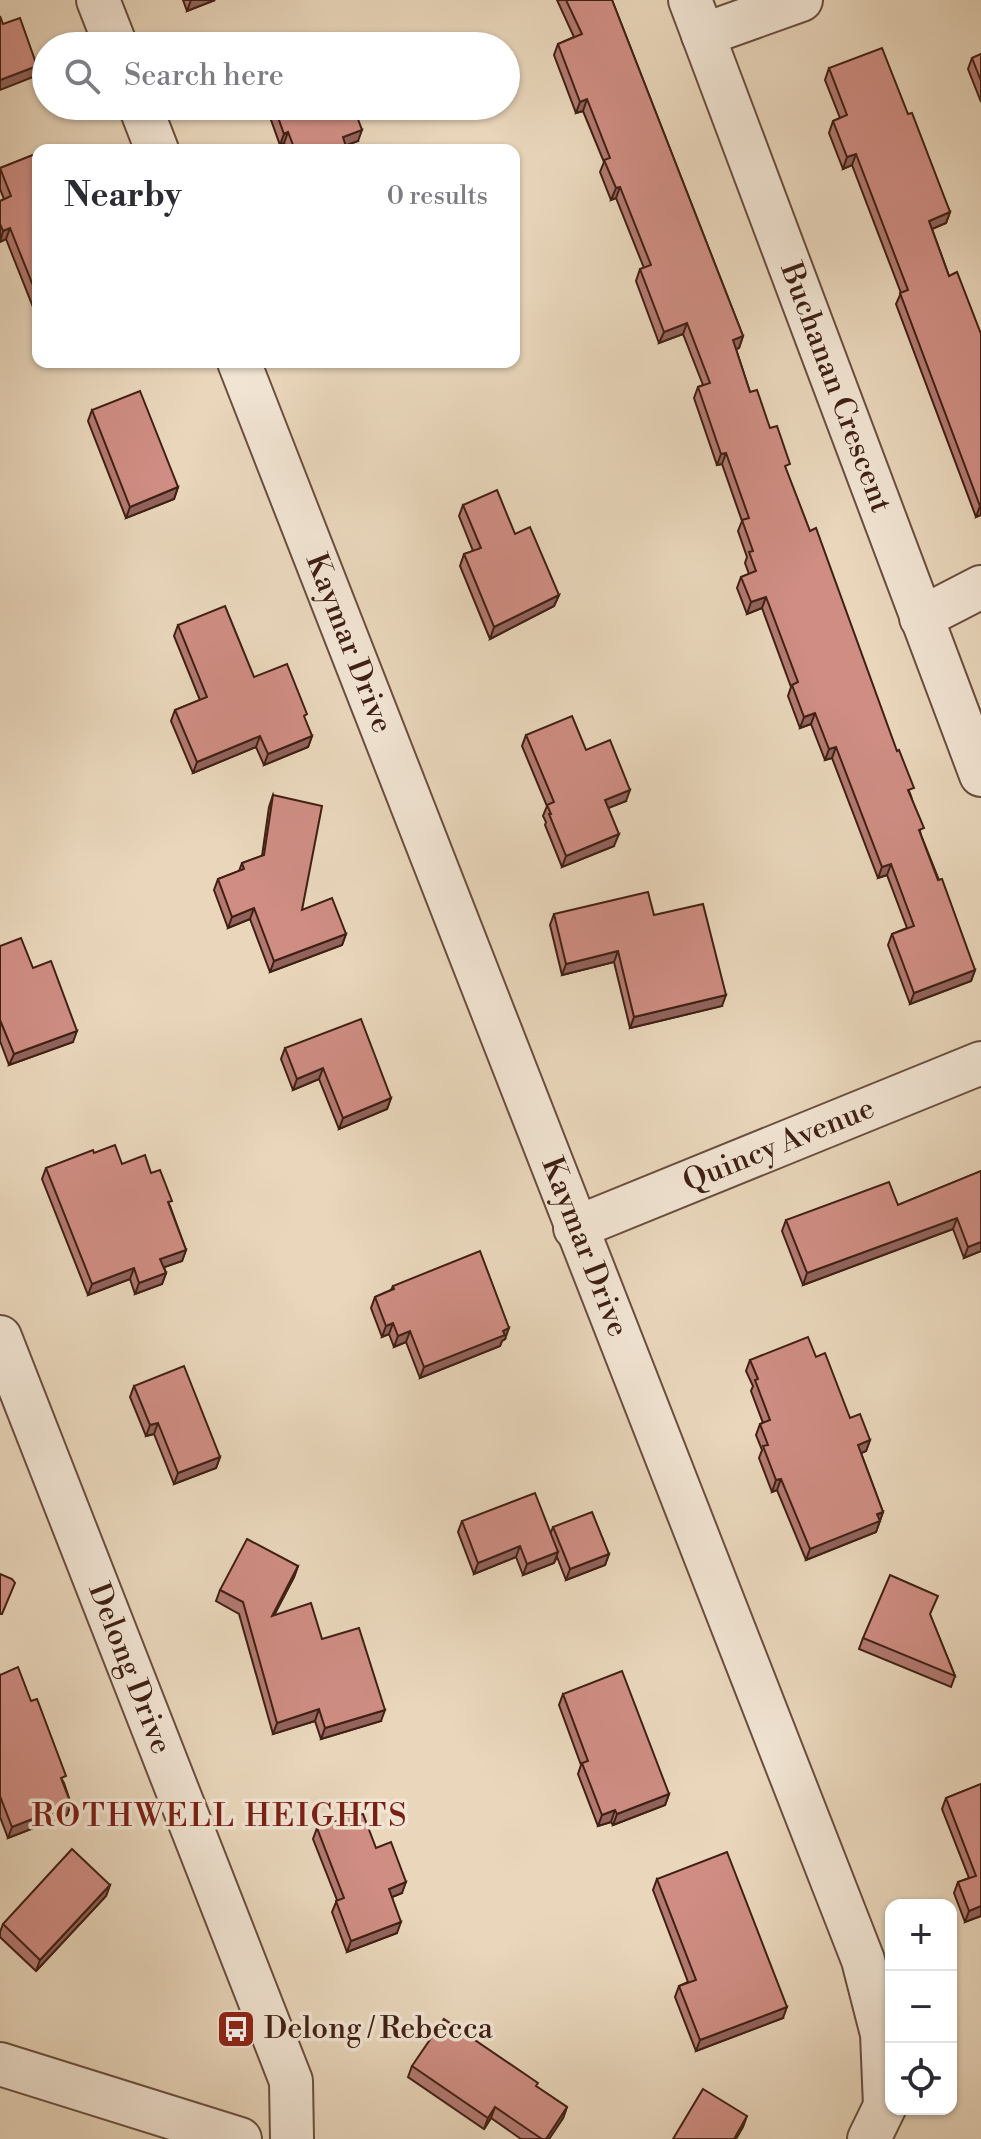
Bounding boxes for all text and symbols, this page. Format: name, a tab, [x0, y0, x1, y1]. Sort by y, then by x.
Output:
search box	[32, 32, 520, 120]
icon: search	[60, 54, 104, 98]
text: Search here	[124, 57, 284, 95]
text: Nearby	[64, 175, 182, 217]
text: 0 results	[387, 180, 488, 212]
street label: Buchanan Crescent	[771, 256, 900, 518]
street label: Kaymar Drive	[297, 548, 401, 739]
street label: Quincy Avenue	[678, 1089, 880, 1201]
street label: Kaymar Drive	[532, 1152, 637, 1342]
street label: Delong Drive	[79, 1578, 180, 1759]
district label: ROTHWELL HEIGHTS	[31, 1796, 409, 1836]
map controls	[885, 1899, 957, 2115]
button: +	[885, 1899, 957, 1971]
button: −	[885, 1971, 957, 2043]
bus stop icon: Delong / Rebecca	[215, 2008, 257, 2050]
place label: Delong / Rebecca	[264, 2010, 494, 2048]
button: locate	[885, 2043, 957, 2115]

